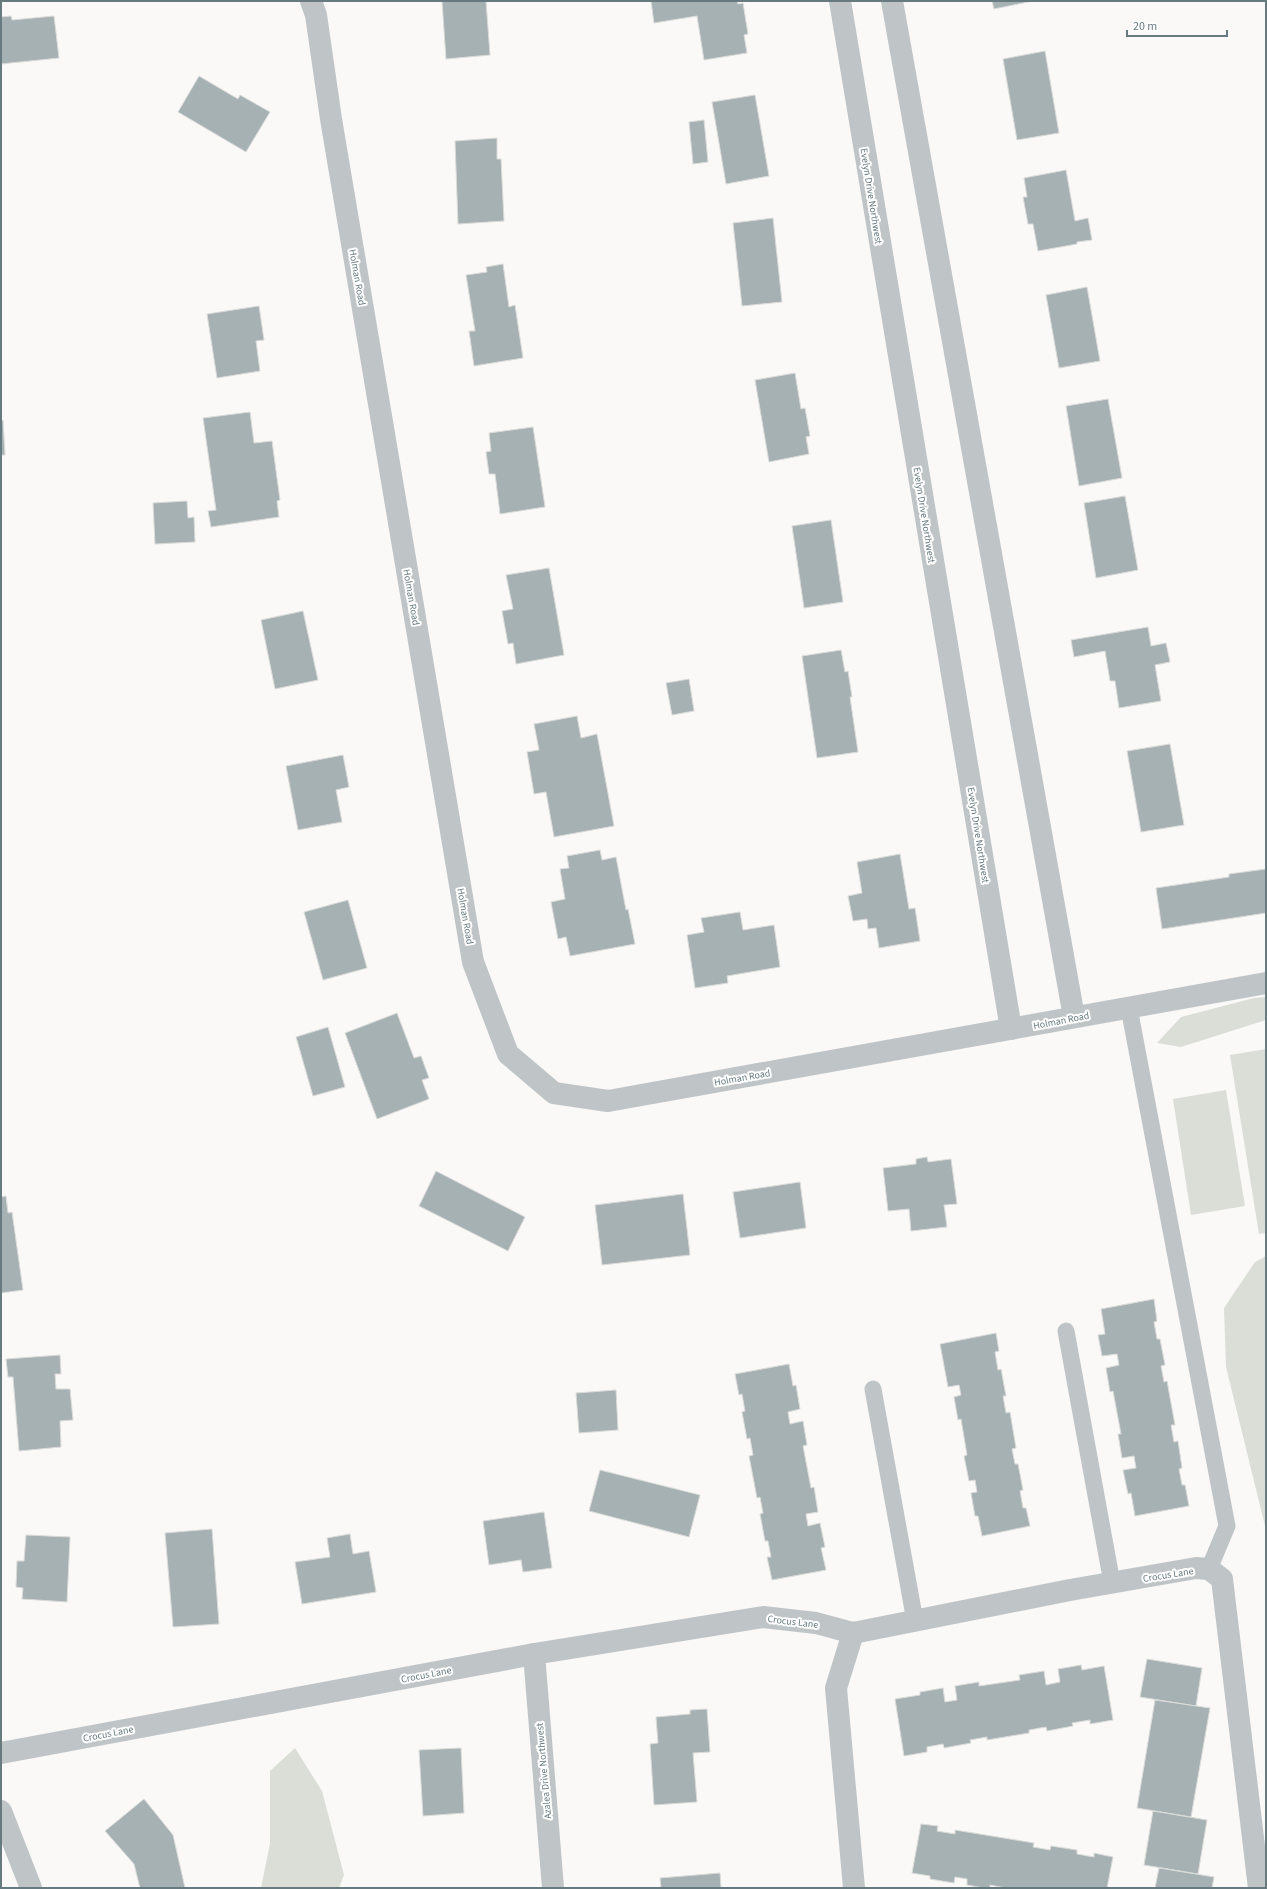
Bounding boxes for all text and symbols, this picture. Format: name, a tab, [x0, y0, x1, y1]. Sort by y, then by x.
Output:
scale bar	[1127, 12, 1227, 38]
text: 20 m	[1133, 18, 1157, 35]
street label: Evelyn Drive Northwest	[857, 147, 886, 246]
street label: Holman Road	[345, 248, 369, 306]
street label: Evelyn Drive Northwest	[910, 466, 939, 565]
street label: Holman Road	[399, 568, 423, 626]
street label: Evelyn Drive Northwest	[964, 786, 993, 885]
street label: Holman Road	[453, 887, 477, 945]
street label: Holman Road	[1032, 1009, 1090, 1033]
street label: Holman Road	[713, 1066, 771, 1090]
street label: Crocus Lane	[1142, 1564, 1194, 1586]
street label: Crocus Lane	[767, 1612, 819, 1632]
street label: Crocus Lane	[400, 1663, 453, 1687]
street label: Crocus Lane	[82, 1722, 135, 1746]
street label: Azalea Drive Northwest	[533, 1722, 555, 1819]

